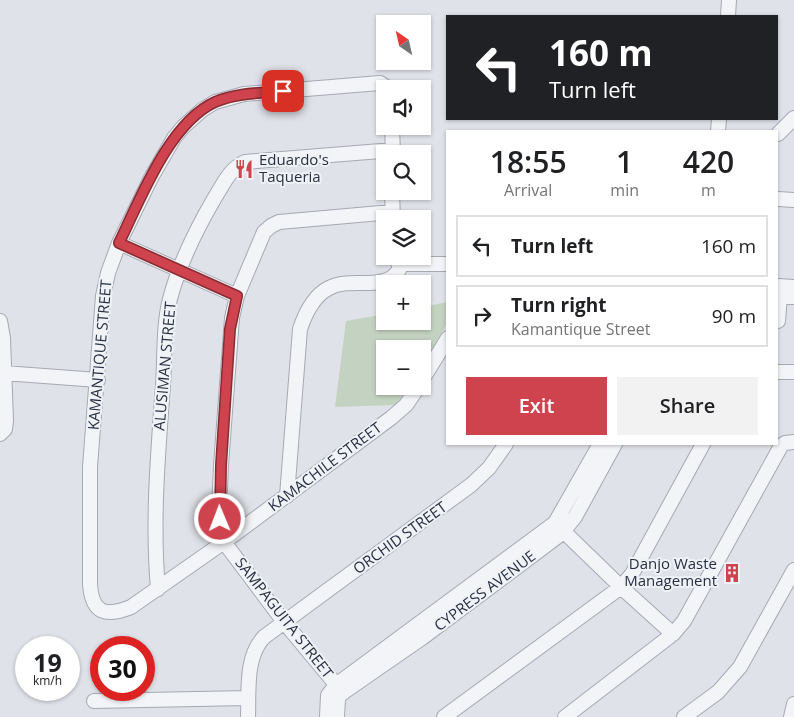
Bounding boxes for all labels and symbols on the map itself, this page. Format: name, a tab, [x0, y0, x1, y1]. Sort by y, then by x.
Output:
north arrow	[376, 15, 431, 70]
pin	[262, 70, 304, 112]
place label: Eduardo's Taqueria	[259, 149, 329, 186]
restaurant icon: Eduardo's Taqueria	[233, 158, 255, 180]
street label: KAMANTIQUE STREET	[82, 278, 116, 431]
street label: ALUSIMAN STREET	[148, 300, 180, 431]
street label: KAMACHILE STREET	[264, 417, 386, 515]
position arrow	[193, 492, 245, 544]
street label: ORCHID STREET	[349, 496, 451, 578]
street label: CYPRESS AVENUE	[430, 545, 539, 635]
street label: SAMPAGUITA STREET	[231, 553, 339, 682]
place label: Danjo Waste Management	[624, 553, 717, 590]
building icon: Danjo Waste Management	[721, 562, 743, 584]
speed limit sign: 30	[90, 636, 155, 701]

